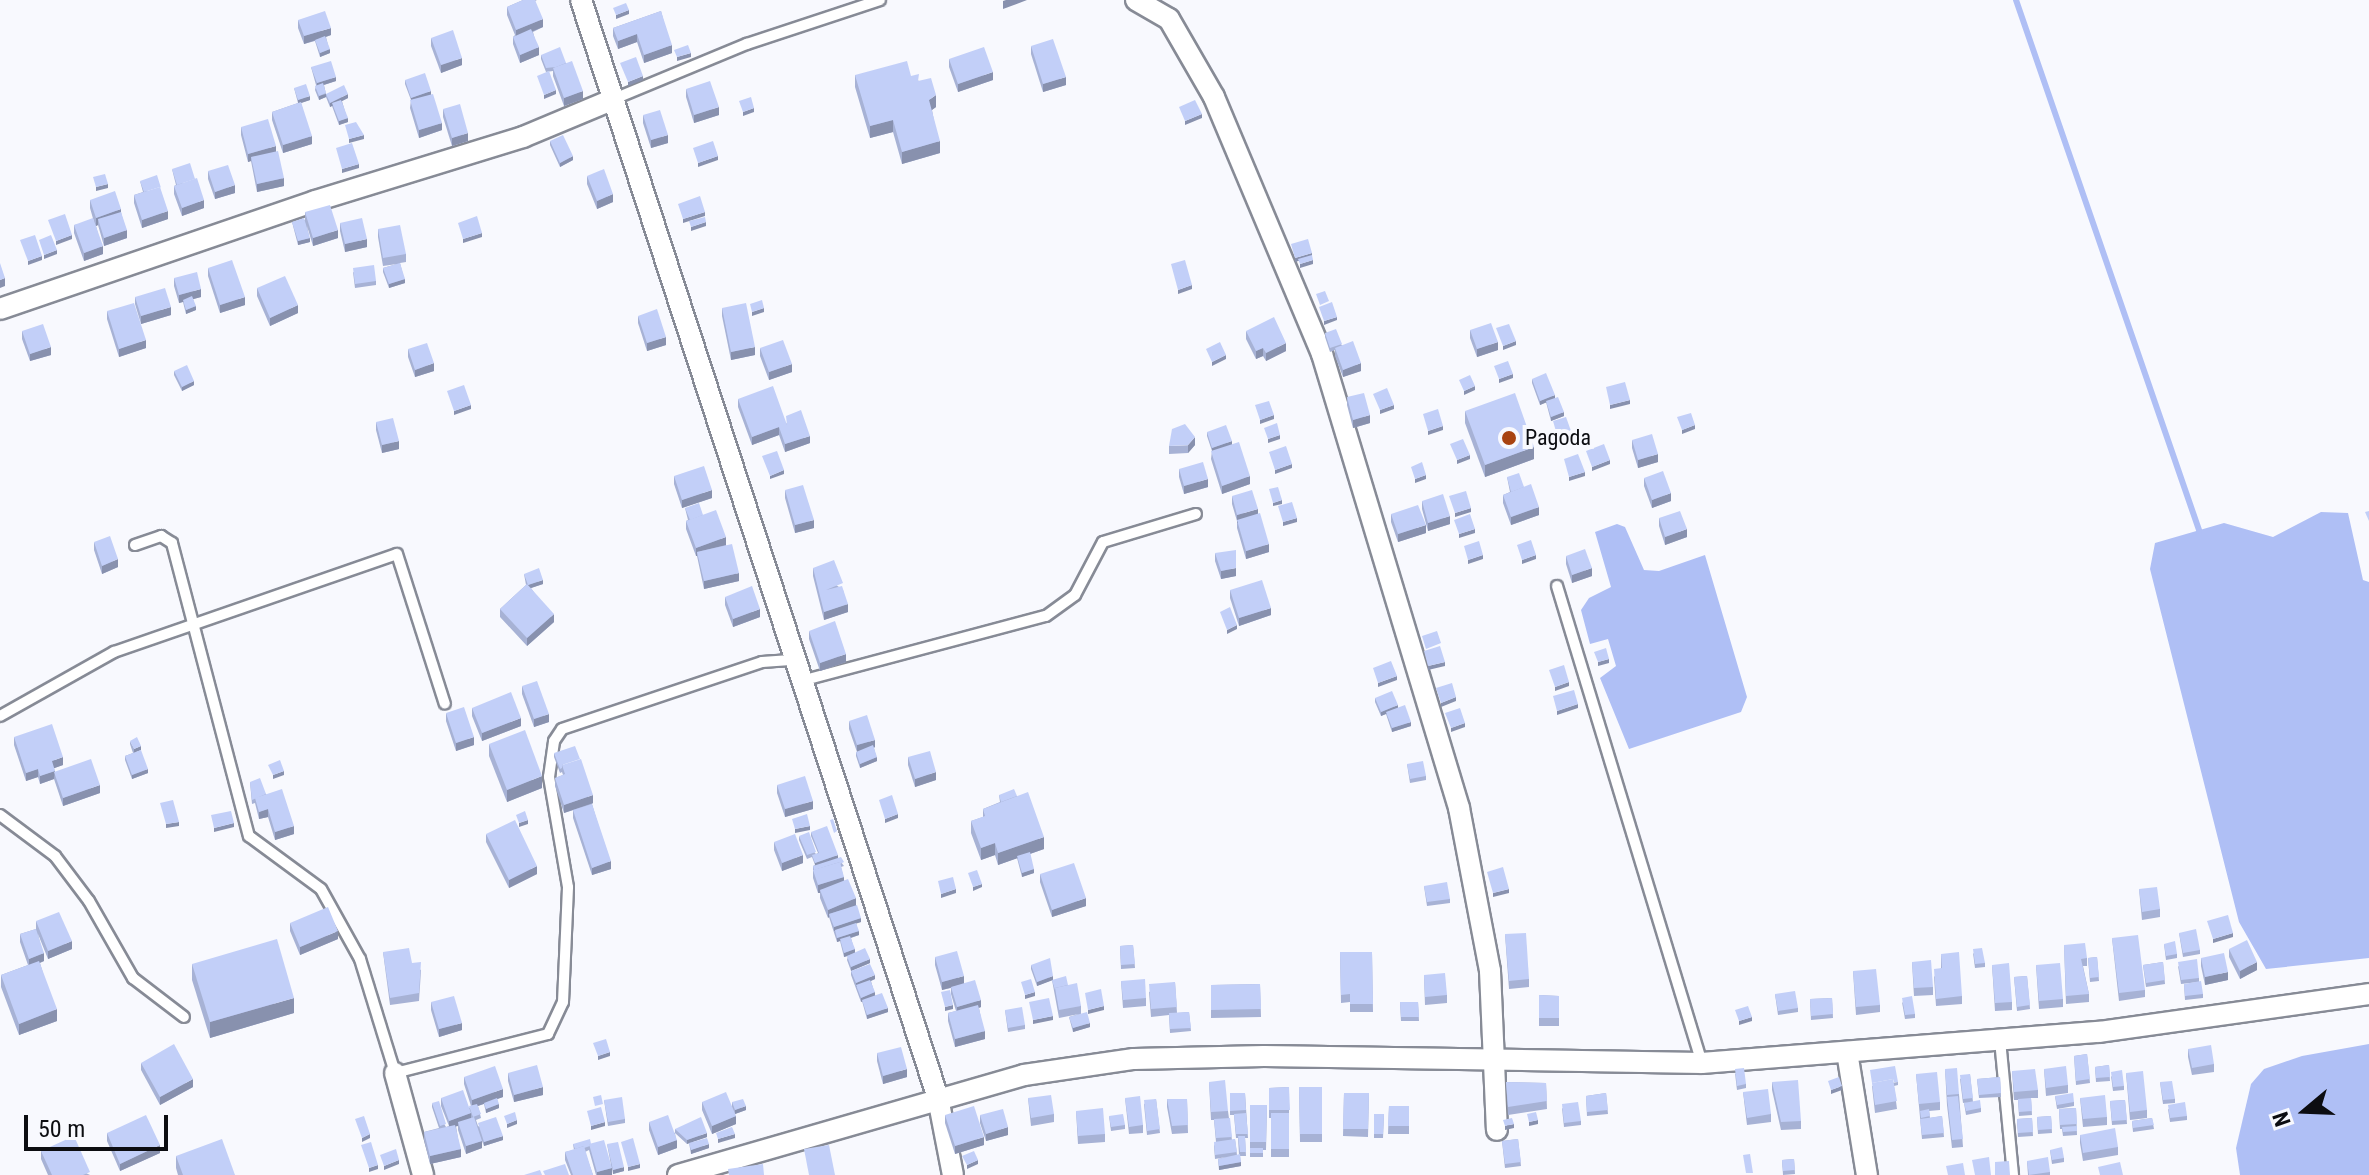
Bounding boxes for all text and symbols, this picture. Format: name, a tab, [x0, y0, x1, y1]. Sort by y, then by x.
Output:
place label: Pagoda	[1525, 425, 1591, 451]
marker: Pagoda	[1500, 429, 1518, 447]
north arrow	[2265, 1071, 2345, 1151]
scale bar	[28, 1099, 172, 1149]
text: N	[2268, 1109, 2296, 1129]
text: 50 m	[38, 1115, 85, 1143]

